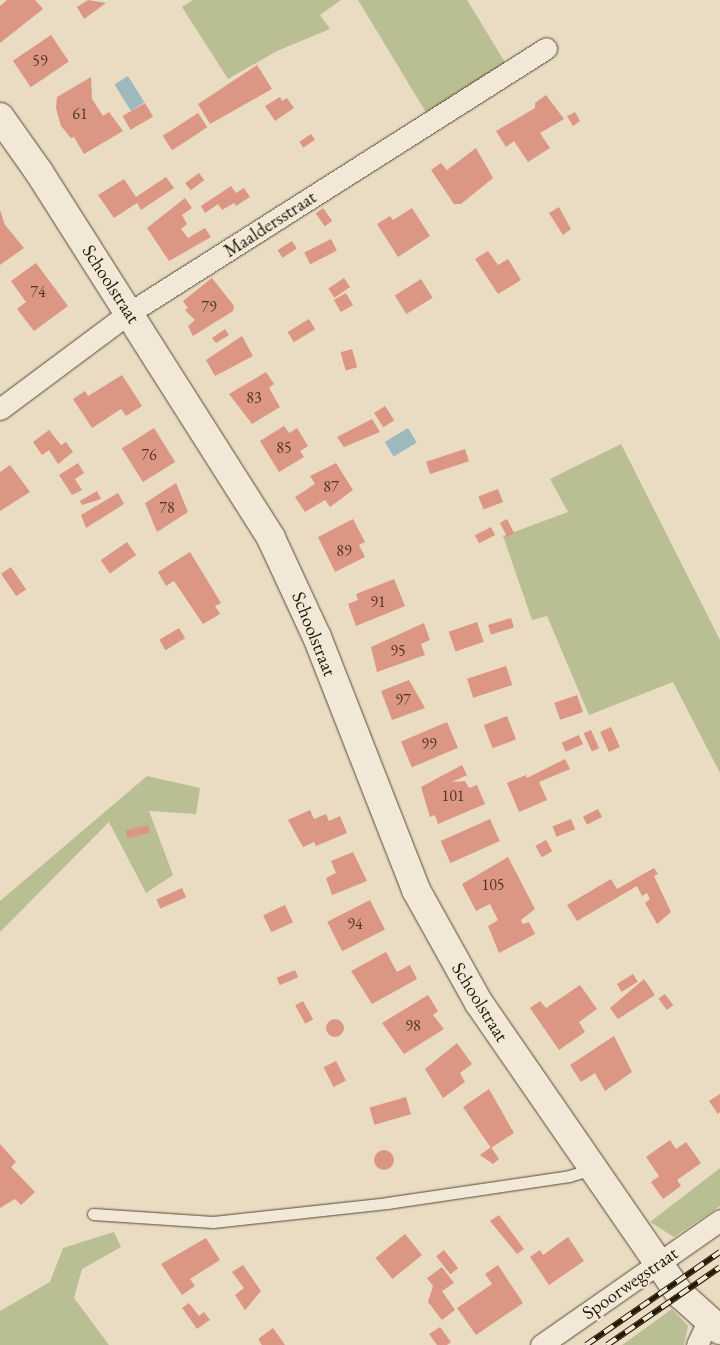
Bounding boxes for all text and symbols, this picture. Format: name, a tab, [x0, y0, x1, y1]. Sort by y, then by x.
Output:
house number: 59	[32, 51, 48, 71]
house number: 61	[72, 104, 88, 124]
street label: Maaldersstraat	[220, 186, 320, 262]
street label: Schoolstraat	[77, 240, 145, 328]
house number: 74	[30, 282, 46, 302]
house number: 79	[201, 297, 217, 317]
house number: 83	[246, 388, 262, 408]
house number: 85	[276, 438, 292, 458]
house number: 76	[141, 445, 157, 465]
house number: 87	[323, 477, 339, 497]
house number: 78	[159, 498, 175, 518]
house number: 89	[336, 541, 352, 561]
street label: Schoolstraat	[287, 588, 341, 680]
house number: 91	[370, 592, 386, 612]
house number: 95	[390, 641, 406, 661]
house number: 97	[395, 690, 411, 710]
house number: 99	[421, 734, 437, 754]
house number: 101	[441, 786, 465, 806]
house number: 105	[481, 875, 505, 895]
house number: 94	[347, 914, 363, 934]
street label: Schoolstraat	[447, 958, 513, 1046]
house number: 98	[405, 1016, 421, 1036]
street label: Spoorwegstraat	[578, 1242, 682, 1324]

